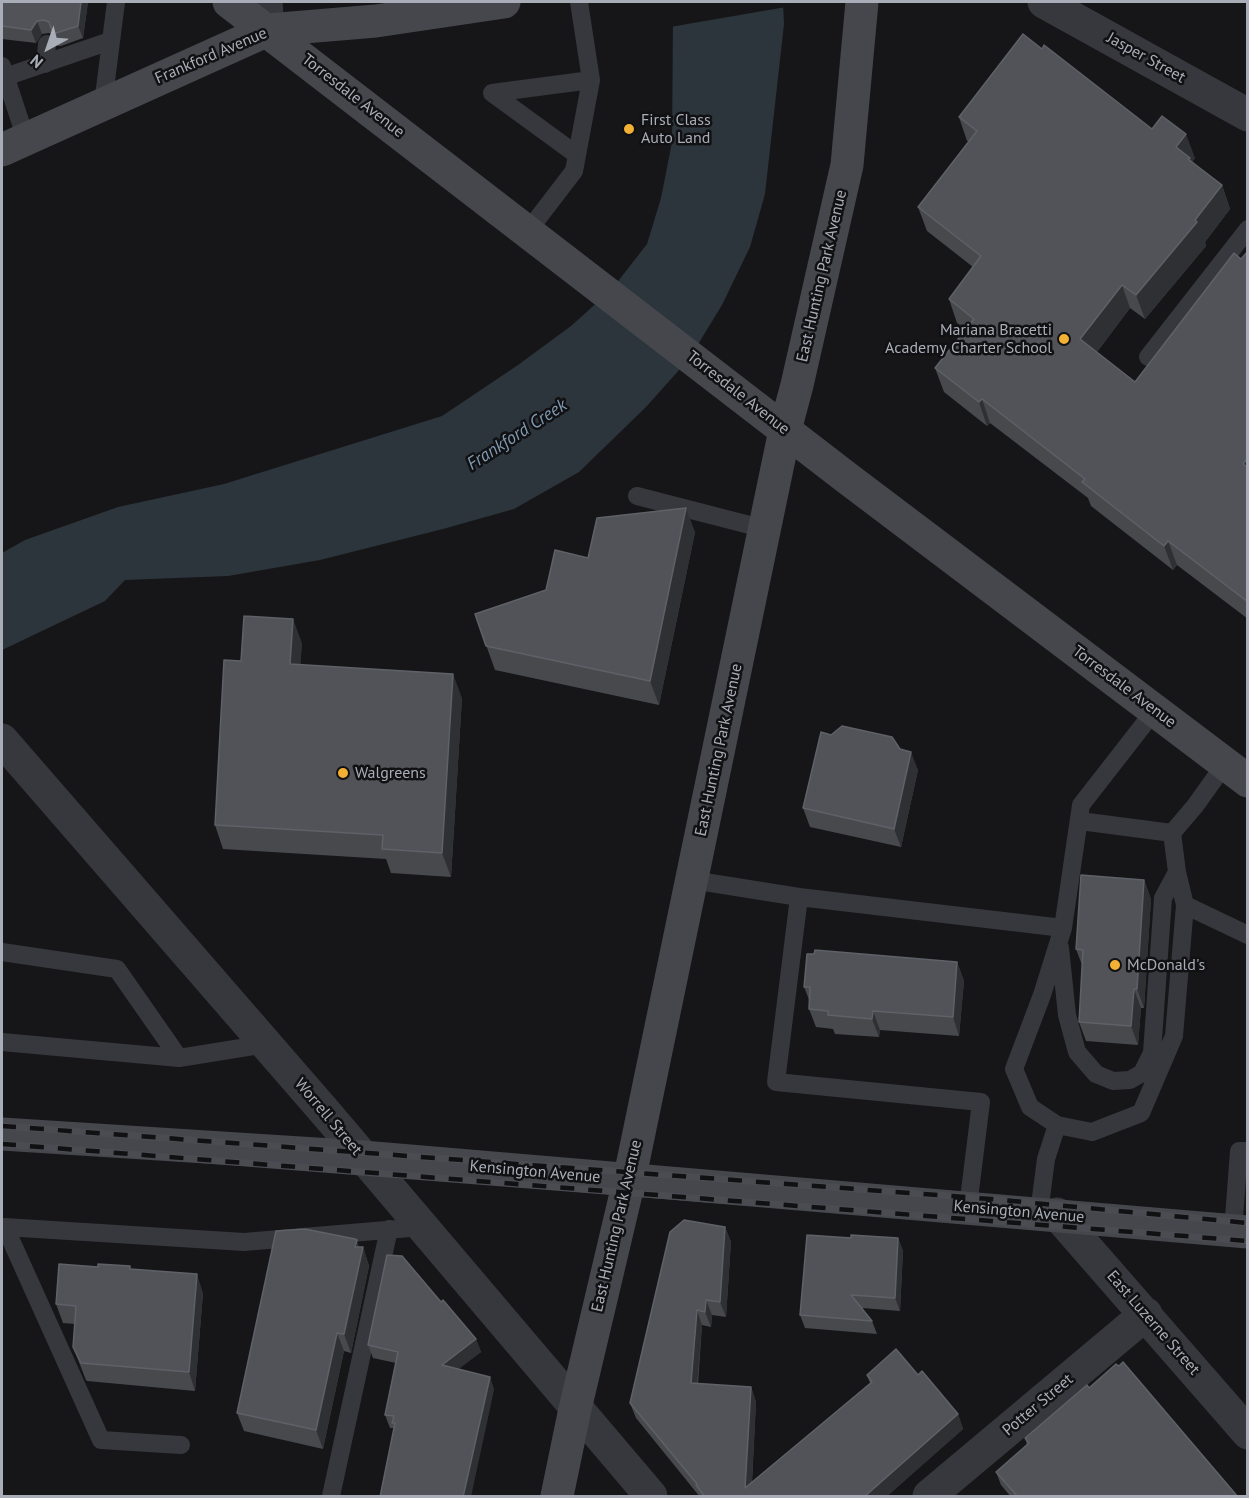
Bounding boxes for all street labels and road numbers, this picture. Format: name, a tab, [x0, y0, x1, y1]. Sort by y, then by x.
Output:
street label: Frankford Avenue	[152, 24, 270, 88]
street label: Jasper Street	[1103, 29, 1189, 87]
street label: Torresdale Avenue	[298, 50, 408, 142]
street label: East Hunting Park Avenue	[793, 188, 851, 364]
street label: Torresdale Avenue	[683, 347, 793, 439]
street label: Torresdale Avenue	[1068, 642, 1180, 732]
street label: East Hunting Park Avenue	[691, 662, 747, 838]
street label: Worrell Street	[290, 1075, 366, 1159]
street label: East Hunting Park Avenue	[588, 1138, 646, 1314]
street label: Kensington Avenue	[469, 1157, 601, 1187]
street label: Kensington Avenue	[953, 1197, 1085, 1227]
street label: East Luzerne Street	[1102, 1267, 1204, 1379]
street label: Potter Street	[999, 1370, 1077, 1440]

